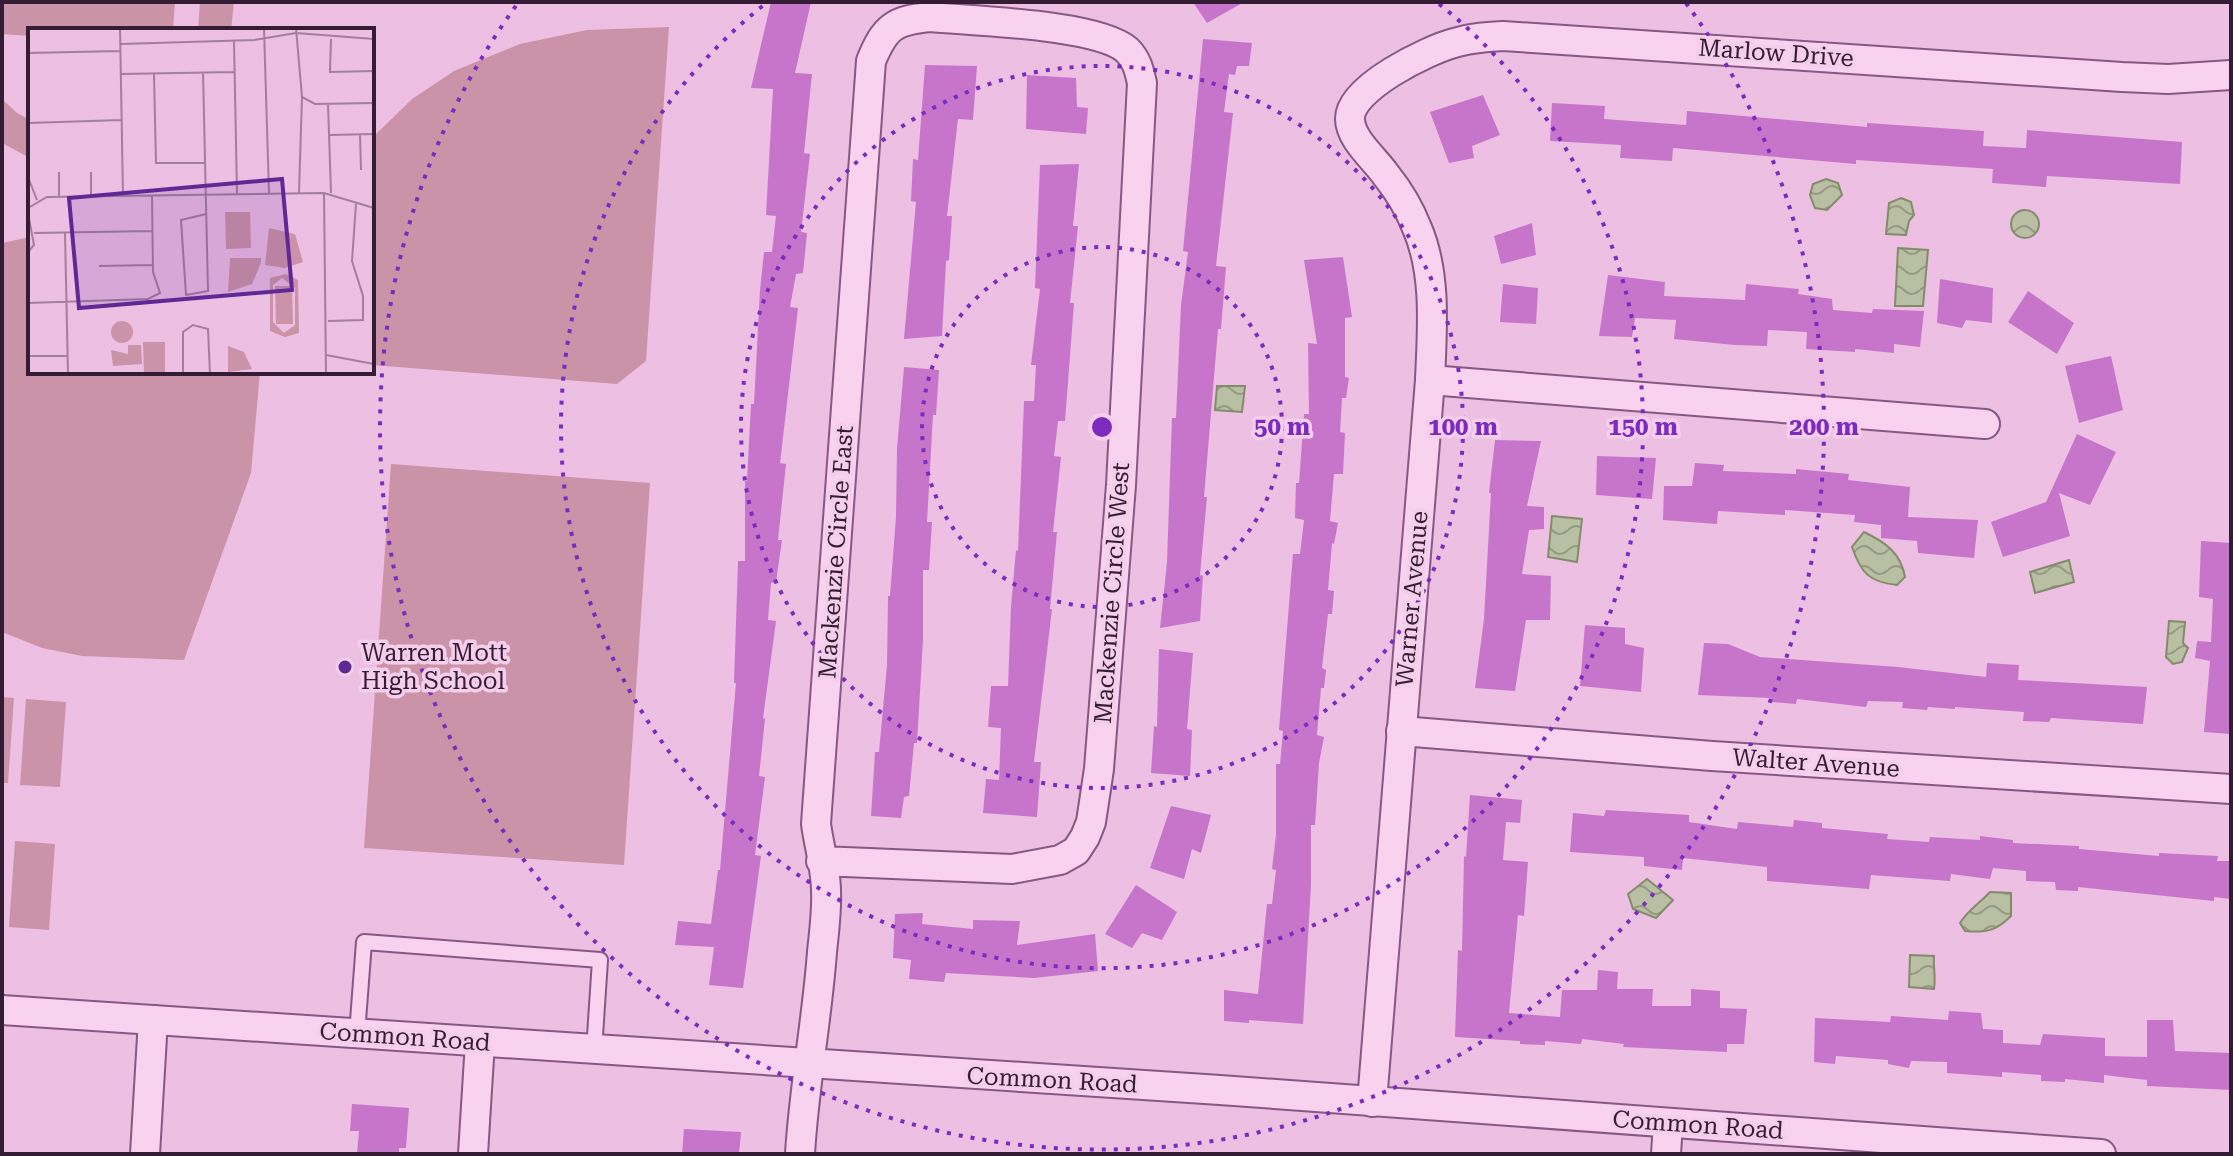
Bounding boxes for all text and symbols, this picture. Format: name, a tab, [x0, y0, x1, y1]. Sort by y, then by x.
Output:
inset map	[28, 28, 374, 374]
street label: Marlow Drive	[1697, 34, 1855, 72]
centre of rings	[1088, 413, 1116, 441]
text: 50 m	[1254, 413, 1310, 441]
text: 100 m	[1428, 413, 1498, 441]
text: 150 m	[1608, 413, 1678, 441]
text: 200 m	[1789, 413, 1859, 441]
street label: Mackenzie Circle East	[813, 424, 859, 680]
street label: Mackenzie Circle West	[1089, 461, 1135, 725]
street label: Warner Avenue	[1390, 510, 1434, 688]
place label: Warren Mott High School	[361, 639, 507, 695]
marker: Warren Mott High School	[336, 658, 354, 676]
street label: Walter Avenue	[1731, 743, 1901, 783]
street label: Common Road	[319, 1017, 491, 1057]
street label: Common Road	[966, 1062, 1138, 1098]
street label: Common Road	[1612, 1105, 1784, 1145]

